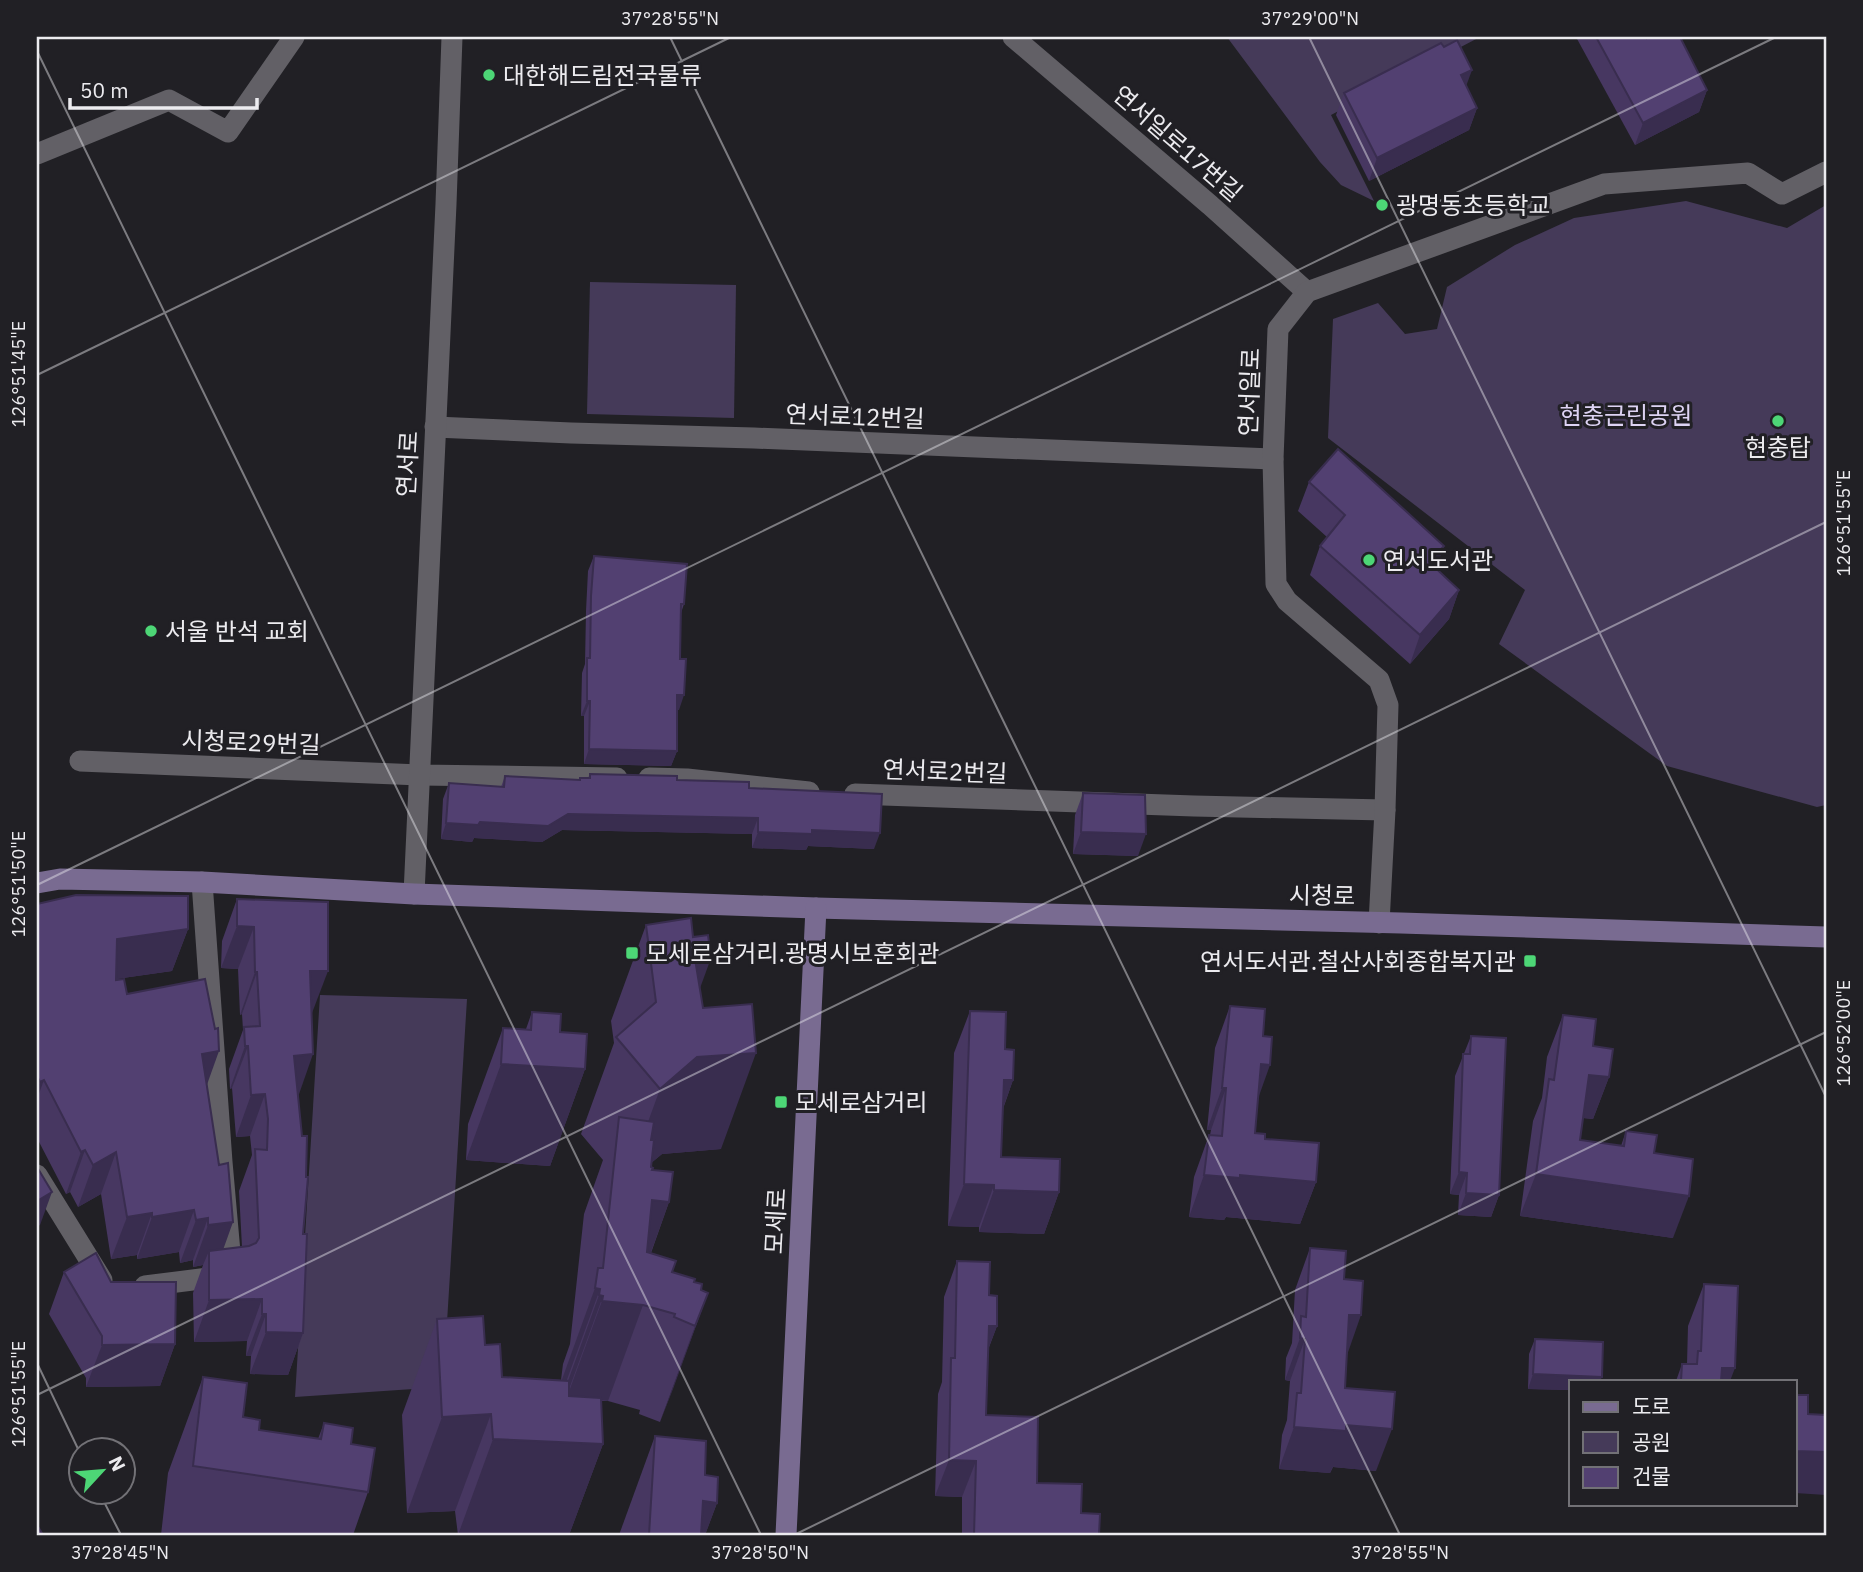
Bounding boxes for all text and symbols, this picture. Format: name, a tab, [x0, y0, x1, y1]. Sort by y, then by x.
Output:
text: 37°28'55"N	[621, 7, 719, 30]
text: 37°29'00"N	[1261, 7, 1359, 30]
place label: 대한해드림전국물류	[503, 59, 702, 91]
scale bar	[70, 66, 257, 110]
marker: 대한해드림전국물류	[481, 67, 497, 83]
text: 50 m	[80, 76, 129, 104]
street label: 연서일로17번길	[1107, 78, 1249, 208]
place label: 광명동초등학교	[1396, 189, 1551, 221]
marker: 광명동초등학교	[1374, 197, 1390, 213]
text: 126°51'45"E	[7, 321, 30, 427]
street label: 연서일로	[1231, 347, 1267, 437]
street label: 연서로12번길	[785, 398, 925, 434]
park label: 현충근린공원	[1560, 399, 1692, 431]
marker: 현충탑	[1770, 413, 1786, 429]
street label: 연서로	[389, 430, 425, 498]
place label: 현충탑	[1745, 431, 1811, 463]
text: 126°51'55"E	[1832, 470, 1855, 576]
place label: 연서도서관	[1383, 544, 1493, 576]
marker: 연서도서관	[1361, 552, 1377, 568]
place label: 서울 반석 교회	[165, 615, 309, 647]
marker: 서울 반석 교회	[143, 623, 159, 639]
street label: 시청로29번길	[181, 724, 321, 760]
street label: 연서로2번길	[882, 753, 1008, 789]
text: 126°51'50"E	[7, 831, 30, 937]
street label: 시청로	[1289, 878, 1355, 912]
place label: 모세로삼거리.광명시보훈회관	[646, 937, 940, 969]
marker: 모세로삼거리.광명시보훈회관	[624, 945, 640, 961]
place label: 연서도서관.철산사회종합복지관	[1200, 945, 1516, 977]
marker: 연서도서관.철산사회종합복지관	[1522, 953, 1538, 969]
text: 126°52'00"E	[1832, 980, 1855, 1086]
place label: 모세로삼거리	[795, 1086, 927, 1118]
marker: 모세로삼거리	[773, 1094, 789, 1110]
street label: 모세로	[757, 1187, 793, 1255]
text: 126°51'55"E	[7, 1341, 30, 1447]
legend	[1569, 1380, 1797, 1506]
text: 도로	[1632, 1392, 1671, 1420]
text: 공원	[1632, 1428, 1671, 1456]
north arrow	[66, 1436, 136, 1506]
text: N	[103, 1452, 131, 1475]
text: 건물	[1632, 1462, 1671, 1490]
text: 37°28'45"N	[71, 1541, 169, 1564]
text: 37°28'50"N	[711, 1541, 809, 1564]
text: 37°28'55"N	[1351, 1541, 1449, 1564]

